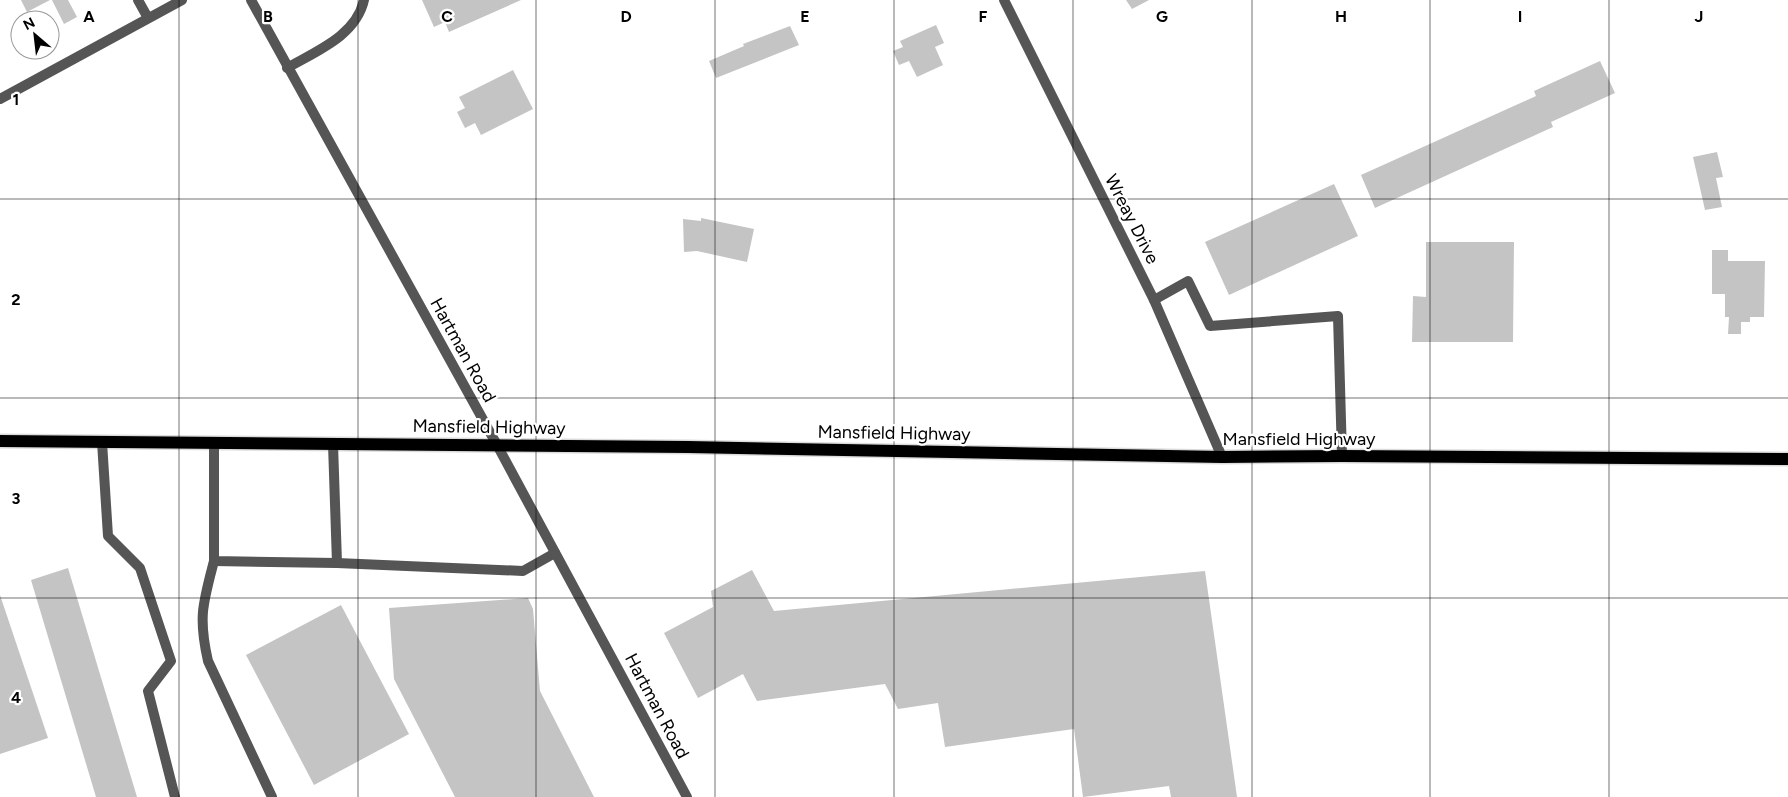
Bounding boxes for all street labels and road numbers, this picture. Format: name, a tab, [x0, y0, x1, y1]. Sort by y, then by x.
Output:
street label: Wreay Drive	[1100, 170, 1164, 268]
street label: Hartman Road	[425, 294, 501, 406]
street label: Mansfield Highway	[412, 415, 566, 439]
street label: Mansfield Highway	[817, 421, 971, 445]
street label: Mansfield Highway	[1222, 428, 1376, 450]
street label: Hartman Road	[620, 650, 694, 762]

